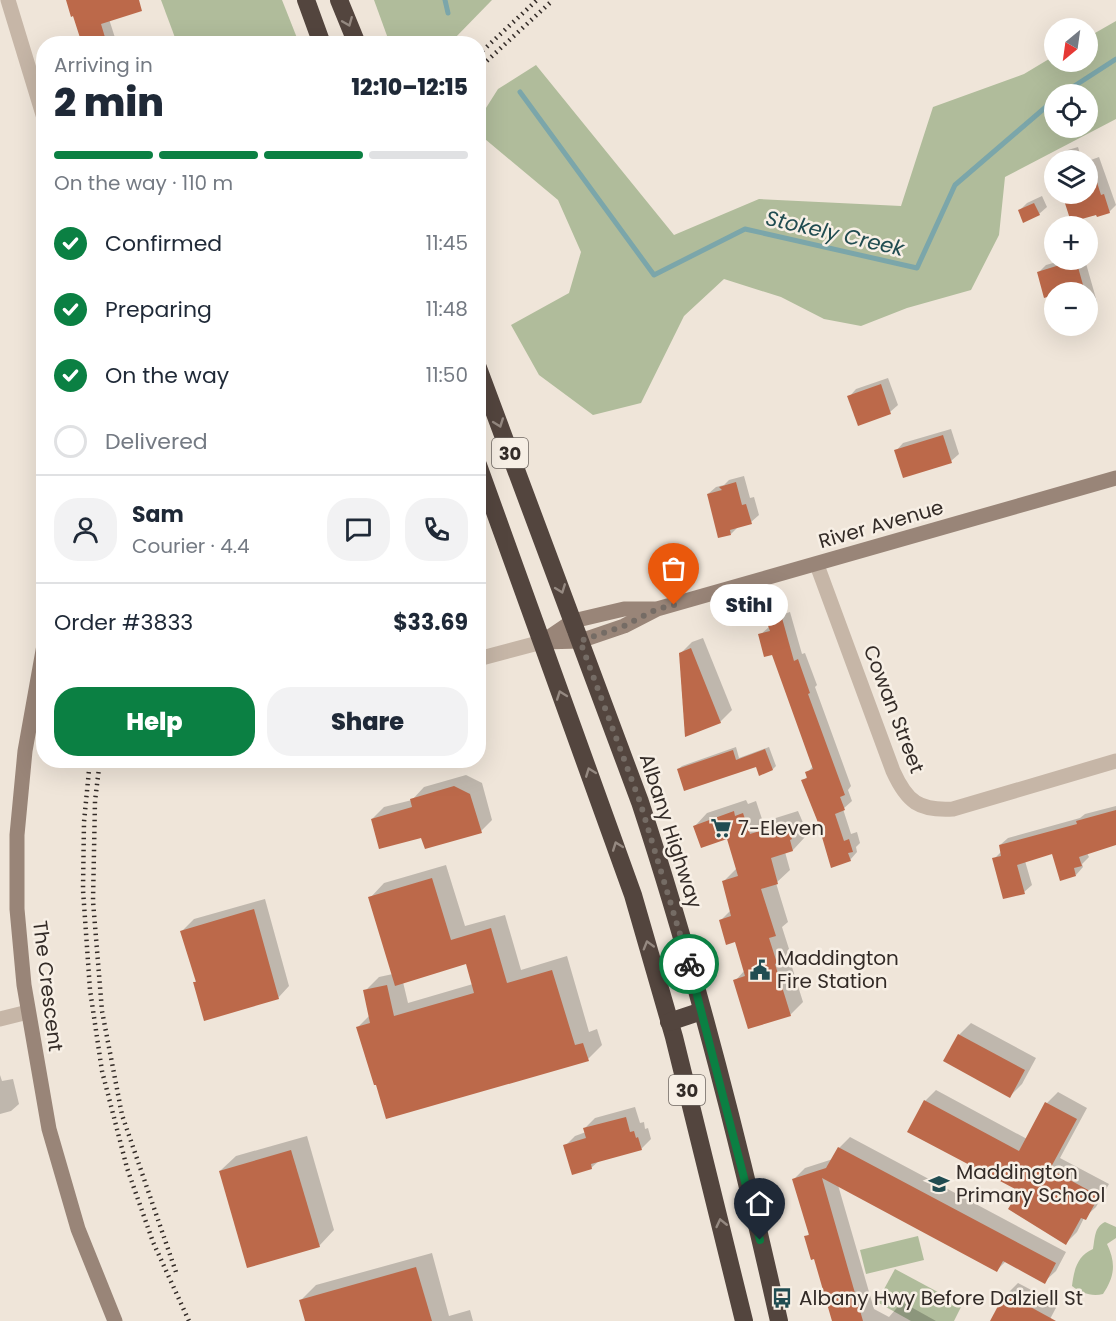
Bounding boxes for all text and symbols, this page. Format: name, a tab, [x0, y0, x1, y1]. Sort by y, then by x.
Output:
one-way arrow	[341, 16, 353, 27]
north arrow	[1044, 18, 1098, 72]
map controls	[1044, 18, 1098, 336]
text: Arriving in	[54, 51, 153, 79]
text: 12:10–12:15	[352, 72, 468, 103]
text: 2 min	[54, 75, 164, 130]
button: locate	[1044, 84, 1098, 138]
button: layers	[1044, 150, 1098, 204]
text: On the way · 110 m	[54, 169, 233, 197]
water label: Stokely Creek	[763, 203, 908, 263]
button: +	[1044, 216, 1098, 270]
icon: check	[54, 227, 87, 260]
text: Confirmed	[105, 228, 222, 259]
text: 11:45	[426, 229, 468, 257]
button: −	[1044, 282, 1098, 336]
icon: check	[54, 293, 87, 326]
text: Preparing	[105, 294, 212, 325]
text: 11:48	[426, 295, 468, 323]
icon: check	[54, 359, 87, 392]
text: On the way	[105, 360, 229, 391]
text: 11:50	[426, 361, 468, 389]
one-way arrow	[491, 417, 504, 428]
text: Delivered	[105, 426, 208, 457]
road number: 30	[492, 438, 528, 468]
street label: River Avenue	[815, 493, 947, 555]
button: person	[54, 498, 117, 561]
button: chat	[327, 498, 390, 561]
button: phone	[405, 498, 468, 561]
text: Sam	[132, 499, 184, 530]
text: Courier · 4.4	[132, 532, 250, 560]
pin	[648, 543, 699, 605]
icon: bag	[657, 552, 690, 585]
one-way arrow	[554, 583, 566, 594]
callout: Stihl	[710, 584, 788, 626]
text: Stihl	[726, 591, 772, 619]
text: Order #3833	[54, 607, 193, 638]
text: $33.69	[393, 607, 468, 638]
street label: Cowan Street	[857, 641, 931, 777]
button: Help	[54, 687, 255, 756]
button: Share	[267, 687, 468, 756]
one-way arrow	[556, 690, 569, 700]
street label: Albany Highway	[633, 750, 709, 912]
one-way arrow	[585, 768, 597, 779]
place label: 7-Eleven	[738, 814, 824, 842]
supermarket icon: 7-Eleven	[709, 816, 733, 840]
one-way arrow	[611, 841, 624, 852]
street label: The Crescent	[26, 919, 70, 1053]
courier	[659, 934, 719, 994]
one-way arrow	[642, 940, 655, 950]
place label: Maddington Fire Station	[777, 944, 899, 995]
icon: bike	[673, 948, 706, 981]
public building icon: Maddington Fire Station	[748, 958, 772, 982]
road number: 30	[669, 1075, 705, 1105]
place label: Maddington Primary School	[956, 1158, 1105, 1209]
school or university icon: Maddington Primary School	[927, 1172, 951, 1196]
pin	[734, 1178, 785, 1240]
icon: home	[743, 1187, 776, 1220]
one-way arrow	[716, 1218, 729, 1228]
place label: Albany Hwy Before Dalziell St	[799, 1284, 1083, 1312]
bus stop icon: Albany Hwy Before Dalziell St	[770, 1286, 794, 1310]

